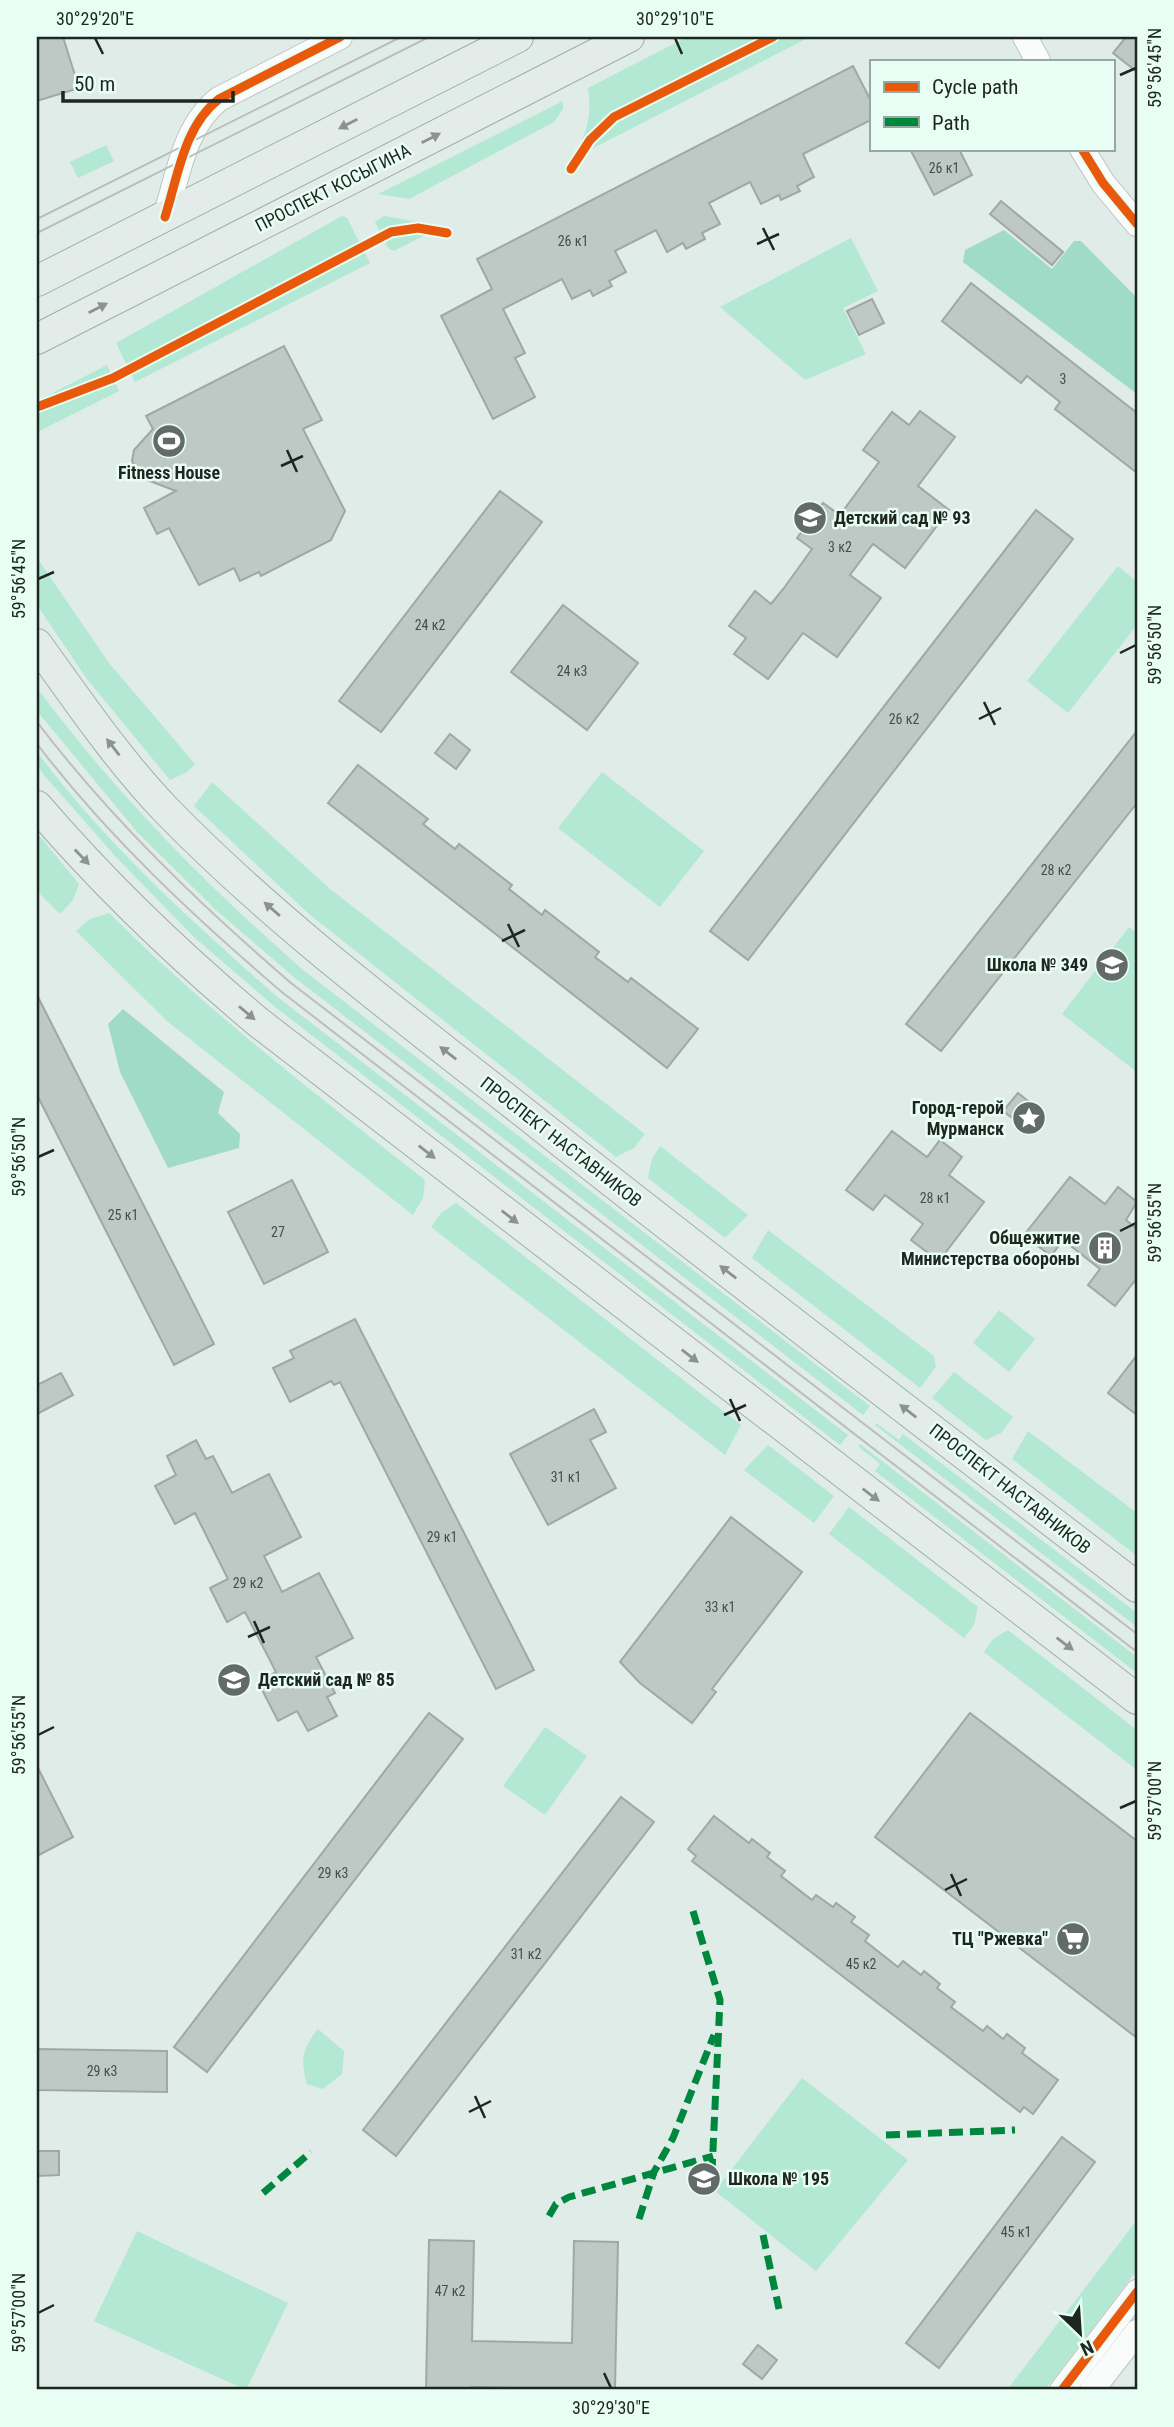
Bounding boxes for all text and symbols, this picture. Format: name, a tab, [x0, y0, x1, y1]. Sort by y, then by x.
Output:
text: 30°29'20"E	[56, 8, 134, 29]
text: 30°29'10"E	[636, 8, 714, 29]
text: 59°56'45"N	[1144, 28, 1165, 108]
scale bar	[63, 60, 233, 104]
legend	[870, 60, 1114, 150]
text: 50 m	[74, 72, 115, 96]
text: Cycle path	[932, 75, 1018, 99]
text: Path	[932, 111, 970, 135]
one-way arrow	[338, 118, 358, 129]
one-way arrow	[421, 132, 441, 144]
street label: ПРОСПЕКТ КОСЫГИНА	[252, 139, 415, 236]
house number: 26 к1	[929, 160, 959, 176]
house number: 26 к1	[558, 233, 588, 249]
one-way arrow	[88, 303, 108, 315]
house number: 3	[1060, 371, 1066, 387]
sports icon: Fitness House	[150, 422, 188, 460]
place label: Fitness House	[118, 462, 221, 483]
school or university icon: Детский сад № 93	[791, 499, 829, 537]
place label: Детский сад № 93	[834, 507, 971, 528]
text: 59°56'45"N	[8, 539, 29, 619]
house number: 3 к2	[828, 539, 852, 555]
text: 59°56'50"N	[1144, 605, 1165, 685]
house number: 24 к2	[415, 617, 445, 633]
house number: 24 к3	[557, 663, 587, 679]
house number: 26 к2	[889, 711, 919, 727]
one-way arrow	[107, 738, 121, 756]
one-way arrow	[73, 849, 90, 866]
house number: 28 к2	[1041, 862, 1071, 878]
one-way arrow	[263, 901, 281, 917]
school or university icon: Школа № 349	[1093, 946, 1131, 984]
place label: Школа № 349	[987, 954, 1088, 975]
one-way arrow	[238, 1005, 256, 1021]
one-way arrow	[440, 1045, 458, 1060]
street label: ПРОСПЕКТ НАСТАВНИКОВ	[477, 1072, 646, 1211]
place label: Город-герой Мурманск	[912, 1097, 1004, 1139]
place icon: Город-герой Мурманск	[1010, 1099, 1048, 1137]
text: 59°56'50"N	[8, 1117, 29, 1197]
one-way arrow	[418, 1145, 436, 1159]
text: 59°56'55"N	[1144, 1183, 1165, 1263]
house number: 28 к1	[920, 1190, 950, 1206]
house number: 25 к1	[108, 1207, 138, 1223]
one-way arrow	[501, 1209, 519, 1224]
house number: 27	[271, 1224, 285, 1240]
place label: Общежитие Министерства обороны	[901, 1227, 1080, 1269]
building icon: Общежитие Министерства обороны	[1086, 1229, 1124, 1267]
one-way arrow	[719, 1266, 737, 1280]
one-way arrow	[681, 1349, 699, 1364]
one-way arrow	[900, 1403, 918, 1418]
street label: ПРОСПЕКТ НАСТАВНИКОВ	[926, 1419, 1095, 1558]
house number: 31 к1	[551, 1469, 581, 1485]
one-way arrow	[861, 1487, 879, 1502]
house number: 29 к1	[427, 1529, 457, 1545]
house number: 29 к2	[233, 1575, 263, 1591]
house number: 33 к1	[705, 1599, 735, 1615]
one-way arrow	[1056, 1637, 1074, 1652]
school or university icon: Детский сад № 85	[215, 1661, 253, 1699]
place label: Детский сад № 85	[258, 1669, 395, 1690]
text: 59°56'55"N	[8, 1695, 29, 1775]
text: 59°57'00"N	[1144, 1761, 1165, 1841]
house number: 29 к3	[318, 1865, 348, 1881]
supermarket icon: ТЦ "Ржевка"	[1054, 1920, 1092, 1958]
place label: ТЦ "Ржевка"	[952, 1928, 1048, 1949]
house number: 31 к2	[511, 1946, 541, 1962]
house number: 45 к2	[846, 1956, 876, 1972]
house number: 29 к3	[87, 2063, 117, 2079]
school or university icon: Школа № 195	[685, 2160, 723, 2198]
place label: Школа № 195	[728, 2168, 829, 2189]
house number: 45 к1	[1001, 2224, 1031, 2240]
text: 59°57'00"N	[8, 2273, 29, 2353]
house number: 47 к2	[435, 2283, 465, 2299]
north arrow	[1044, 2298, 1114, 2368]
text: N	[1077, 2335, 1097, 2361]
text: 30°29'30"E	[572, 2397, 650, 2418]

